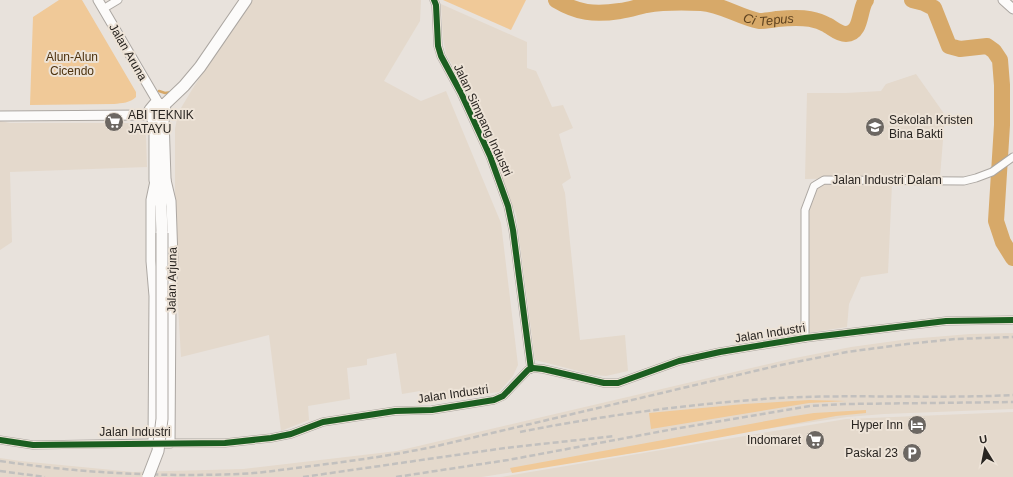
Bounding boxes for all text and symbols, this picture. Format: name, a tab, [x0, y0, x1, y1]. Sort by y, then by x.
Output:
water label: Ci Tepus	[741, 10, 795, 29]
street label: Jalan Aruna	[106, 21, 150, 83]
park label: Alun-Alun Cicendo	[46, 50, 98, 78]
street label: Jalan Simpang Industri	[451, 62, 515, 178]
place label: ABI TEKNIK JATAYU	[128, 108, 194, 136]
supermarket icon: ABI TEKNIK JATAYU	[103, 111, 125, 133]
place label: Sekolah Kristen Bina Bakti	[889, 113, 973, 141]
school or university icon: Sekolah Kristen Bina Bakti	[864, 116, 886, 138]
street label: Jalan Industri Dalam	[832, 173, 942, 187]
street label: Jalan Arjuna	[164, 247, 180, 313]
street label: Jalan Industri	[734, 321, 806, 345]
street label: Jalan Industri	[417, 382, 489, 406]
hotel icon: Hyper Inn	[906, 414, 928, 436]
place label: Hyper Inn	[851, 418, 903, 432]
street label: Jalan Industri	[99, 425, 171, 439]
supermarket icon: Indomaret	[804, 429, 826, 451]
north arrow	[965, 429, 1005, 469]
place label: Indomaret	[747, 433, 802, 447]
text: U	[978, 433, 988, 446]
parking icon: Paskal 23	[901, 442, 923, 464]
place label: Paskal 23	[845, 446, 898, 460]

